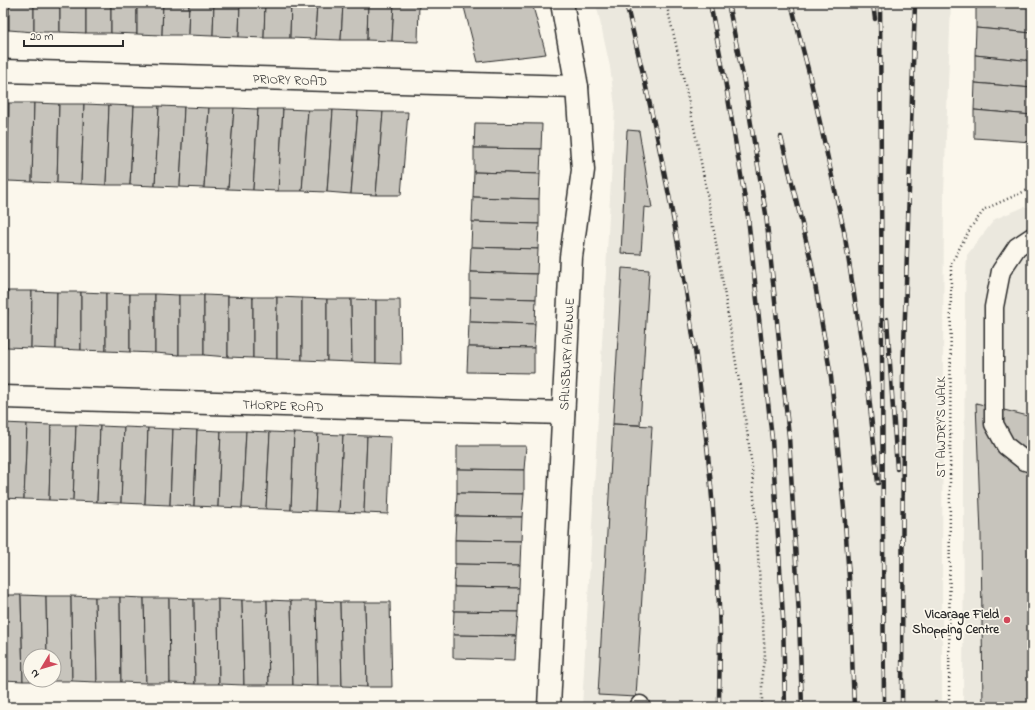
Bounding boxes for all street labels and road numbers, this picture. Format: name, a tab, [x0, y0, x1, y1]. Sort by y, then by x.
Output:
street label: PRIORY ROAD	[252, 70, 328, 91]
street label: SALISBURY AVENUE	[555, 297, 580, 411]
street label: ST AWDRY'S WALK	[932, 376, 951, 478]
street label: THORPE ROAD	[242, 396, 324, 417]

